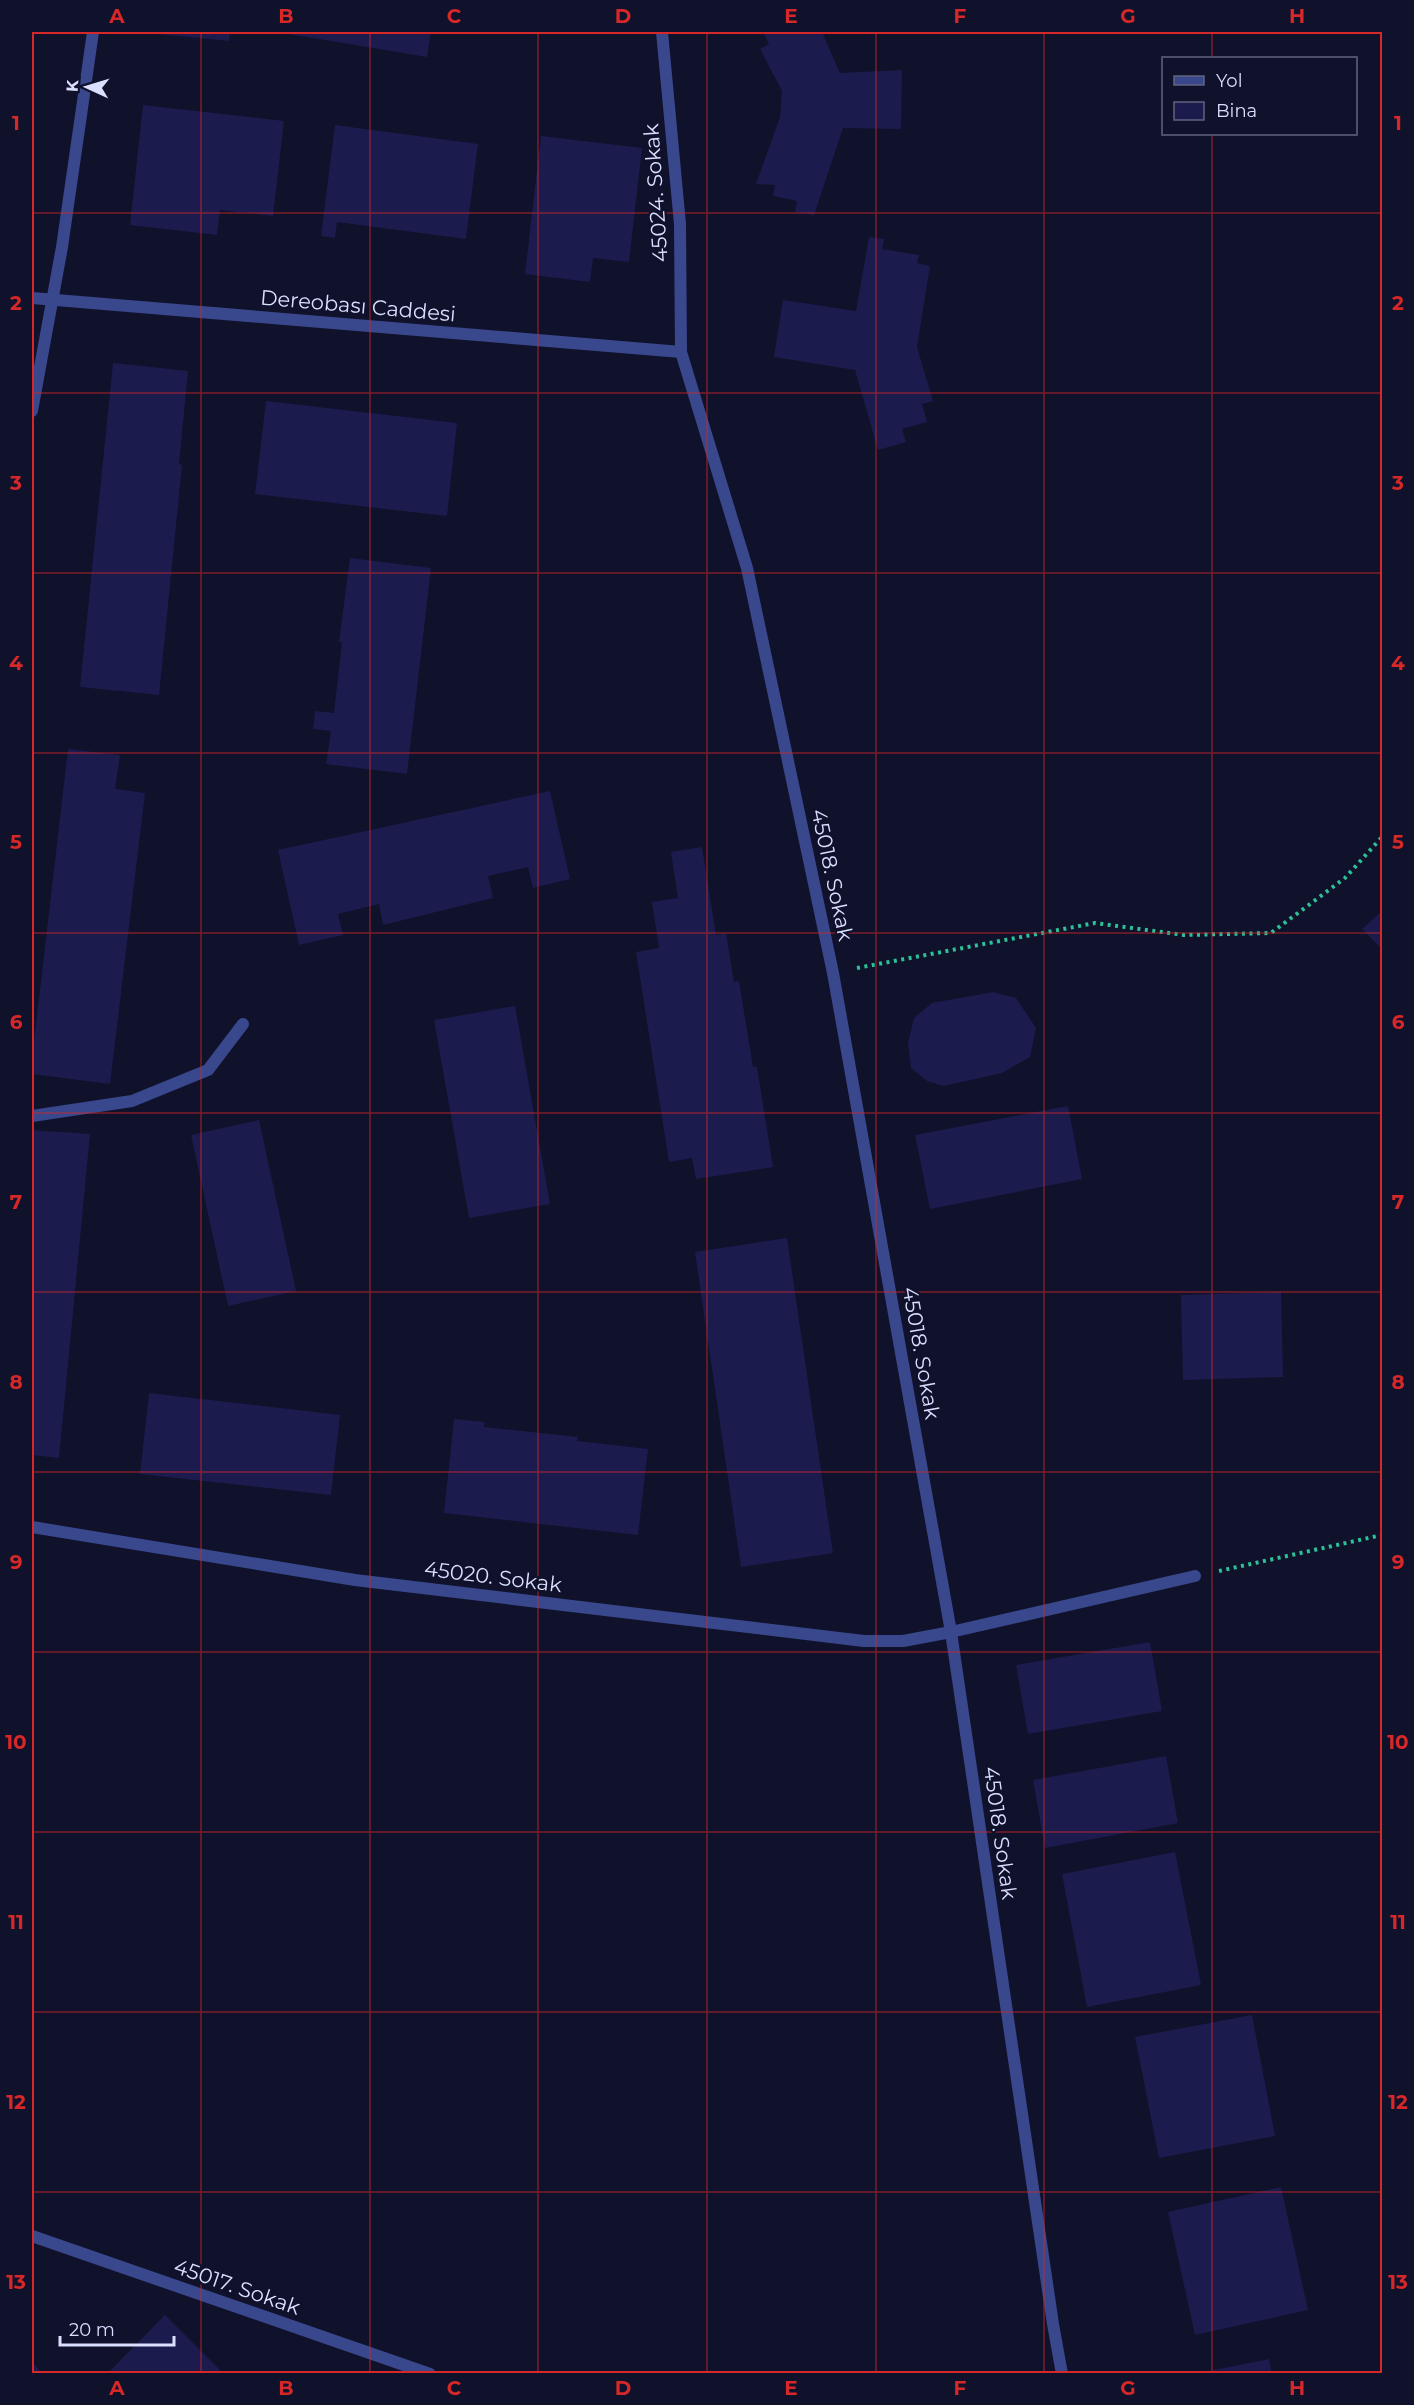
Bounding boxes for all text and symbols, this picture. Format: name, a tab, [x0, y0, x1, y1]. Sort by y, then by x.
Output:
text: A	[108, 4, 125, 28]
text: B	[278, 4, 294, 28]
text: C	[447, 4, 462, 28]
text: D	[615, 4, 631, 28]
text: E	[784, 4, 798, 28]
text: F	[954, 4, 967, 28]
text: G	[1120, 4, 1136, 28]
text: H	[1289, 4, 1305, 28]
north arrow	[57, 57, 117, 117]
legend	[1162, 57, 1357, 135]
text: Yol	[1216, 70, 1242, 92]
text: K	[63, 78, 83, 93]
text: Bina	[1216, 100, 1257, 122]
text: 1	[12, 111, 20, 135]
text: 1	[1394, 111, 1402, 135]
street label: 45024. Sokak	[638, 123, 673, 263]
street label: Dereobası Caddesi	[259, 285, 457, 327]
text: 2	[10, 291, 22, 315]
text: 2	[1392, 291, 1404, 315]
text: 3	[9, 471, 22, 495]
text: 3	[1391, 471, 1404, 495]
text: 4	[9, 651, 23, 675]
text: 4	[1391, 651, 1405, 675]
street label: 45018. Sokak	[806, 807, 859, 944]
text: 5	[10, 830, 22, 854]
text: 5	[1392, 830, 1404, 854]
text: 6	[10, 1010, 23, 1034]
text: 6	[1392, 1010, 1405, 1034]
text: 7	[10, 1190, 22, 1214]
text: 7	[1392, 1190, 1404, 1214]
street label: 45018. Sokak	[898, 1285, 946, 1422]
text: 8	[9, 1370, 23, 1394]
text: 8	[1391, 1370, 1405, 1394]
text: 9	[10, 1550, 22, 1574]
text: 9	[1392, 1550, 1404, 1574]
street label: 45020. Sokak	[423, 1556, 564, 1597]
text: 10	[5, 1730, 27, 1754]
text: 10	[1387, 1730, 1409, 1754]
street label: 45018. Sokak	[979, 1765, 1022, 1902]
text: 11	[8, 1910, 24, 1934]
text: 11	[1390, 1910, 1406, 1934]
text: 12	[6, 2090, 26, 2114]
text: 12	[1388, 2090, 1408, 2114]
street label: 45017. Sokak	[171, 2253, 304, 2320]
text: 13	[6, 2270, 26, 2294]
text: 13	[1388, 2270, 1408, 2294]
scale bar	[60, 2309, 174, 2347]
text: 20 m	[69, 2319, 115, 2341]
text: A	[108, 2376, 125, 2400]
text: B	[278, 2376, 294, 2400]
text: C	[447, 2376, 462, 2400]
text: D	[615, 2376, 631, 2400]
text: E	[784, 2376, 798, 2400]
text: F	[954, 2376, 967, 2400]
text: G	[1120, 2376, 1136, 2400]
text: H	[1289, 2376, 1305, 2400]

